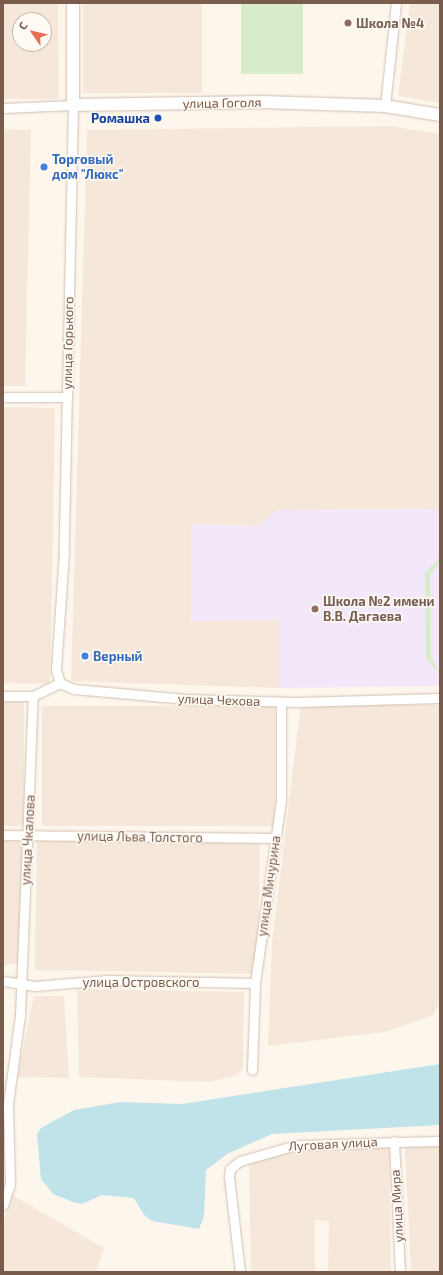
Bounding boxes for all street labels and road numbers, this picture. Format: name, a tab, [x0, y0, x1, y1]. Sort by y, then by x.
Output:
street label: улица Гоголя	[182, 95, 262, 111]
street label: улица Горького	[59, 296, 77, 390]
street label: улица Чехова	[177, 691, 261, 709]
street label: улица Чкалова	[18, 794, 38, 886]
street label: улица Льва Толстого	[77, 828, 203, 846]
street label: улица Мичурина	[254, 834, 284, 938]
street label: улица Островского	[83, 974, 199, 990]
street label: Луговая улица	[288, 1134, 378, 1154]
street label: улица Мира	[387, 1169, 407, 1243]

